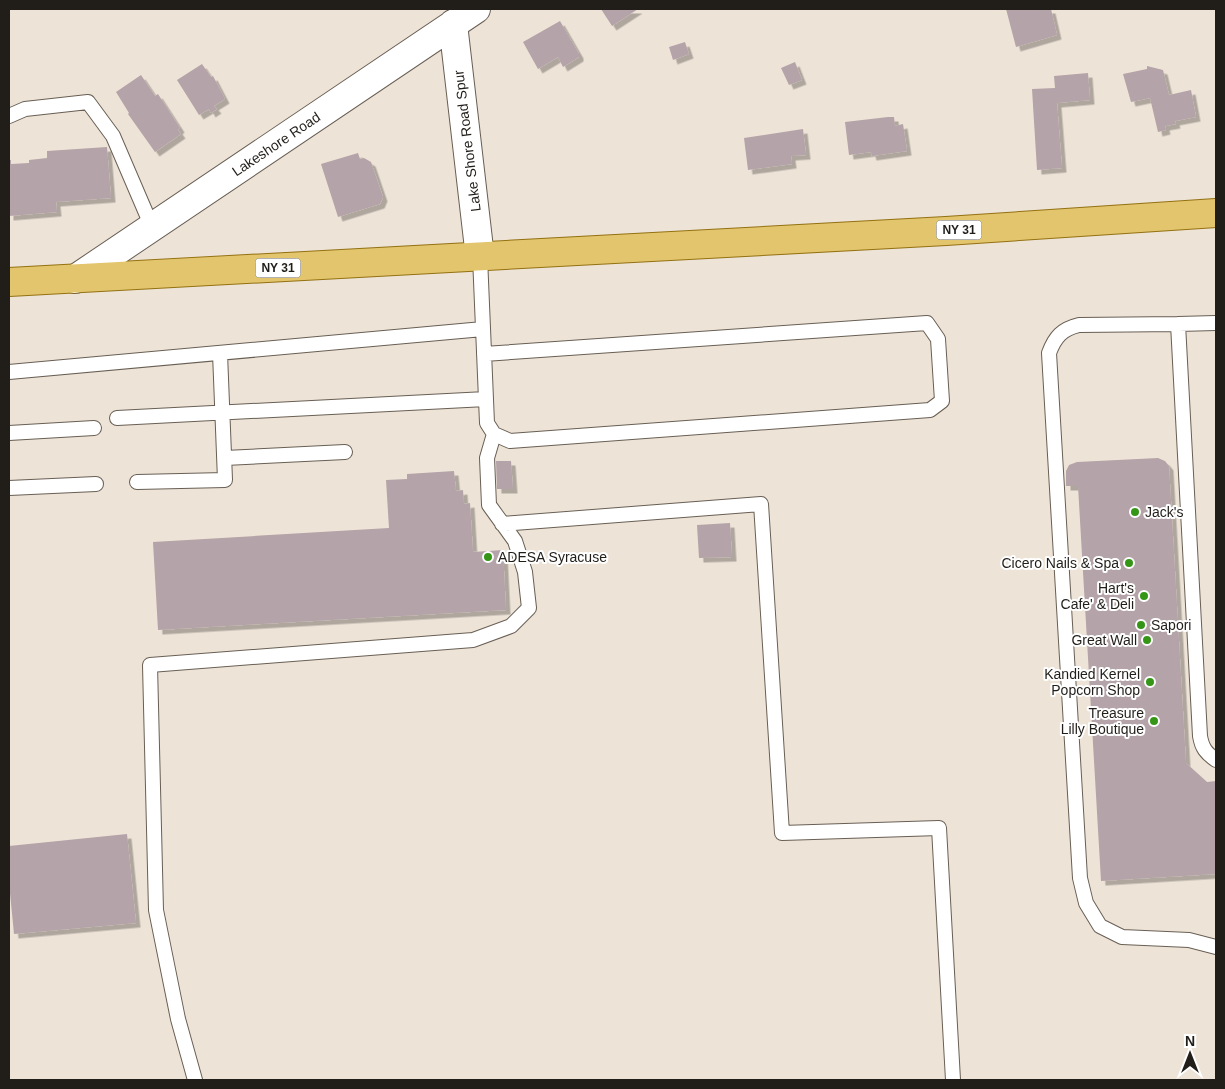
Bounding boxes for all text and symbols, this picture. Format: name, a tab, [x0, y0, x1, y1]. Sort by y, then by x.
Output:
street label: Lake Shore Road Spur	[450, 69, 484, 213]
street label: Lakeshore Road	[229, 109, 323, 179]
road number: NY 31	[936, 220, 982, 240]
road number: NY 31	[256, 258, 300, 278]
place label: Jack's	[1145, 504, 1183, 520]
marker: Jack's	[1129, 506, 1141, 518]
place label: ADESA Syracuse	[498, 549, 607, 565]
marker: ADESA Syracuse	[482, 551, 494, 563]
place label: Cicero Nails & Spa	[1002, 555, 1119, 571]
marker: Cicero Nails & Spa	[1123, 557, 1135, 569]
place label: Hart's Cafe' & Deli	[1061, 580, 1134, 612]
marker: Hart's Cafe' & Deli	[1138, 590, 1150, 602]
place label: Sapori	[1151, 617, 1191, 633]
marker: Sapori	[1135, 619, 1147, 631]
place label: Great Wall	[1071, 632, 1137, 648]
marker: Great Wall	[1141, 634, 1153, 646]
place label: Kandied Kernel Popcorn Shop	[1044, 666, 1140, 698]
marker: Kandied Kernel Popcorn Shop	[1144, 676, 1156, 688]
place label: Treasure Lilly Boutique	[1061, 705, 1144, 737]
marker: Treasure Lilly Boutique	[1148, 715, 1160, 727]
north arrow	[1165, 1029, 1215, 1079]
text: N	[1185, 1033, 1195, 1049]

